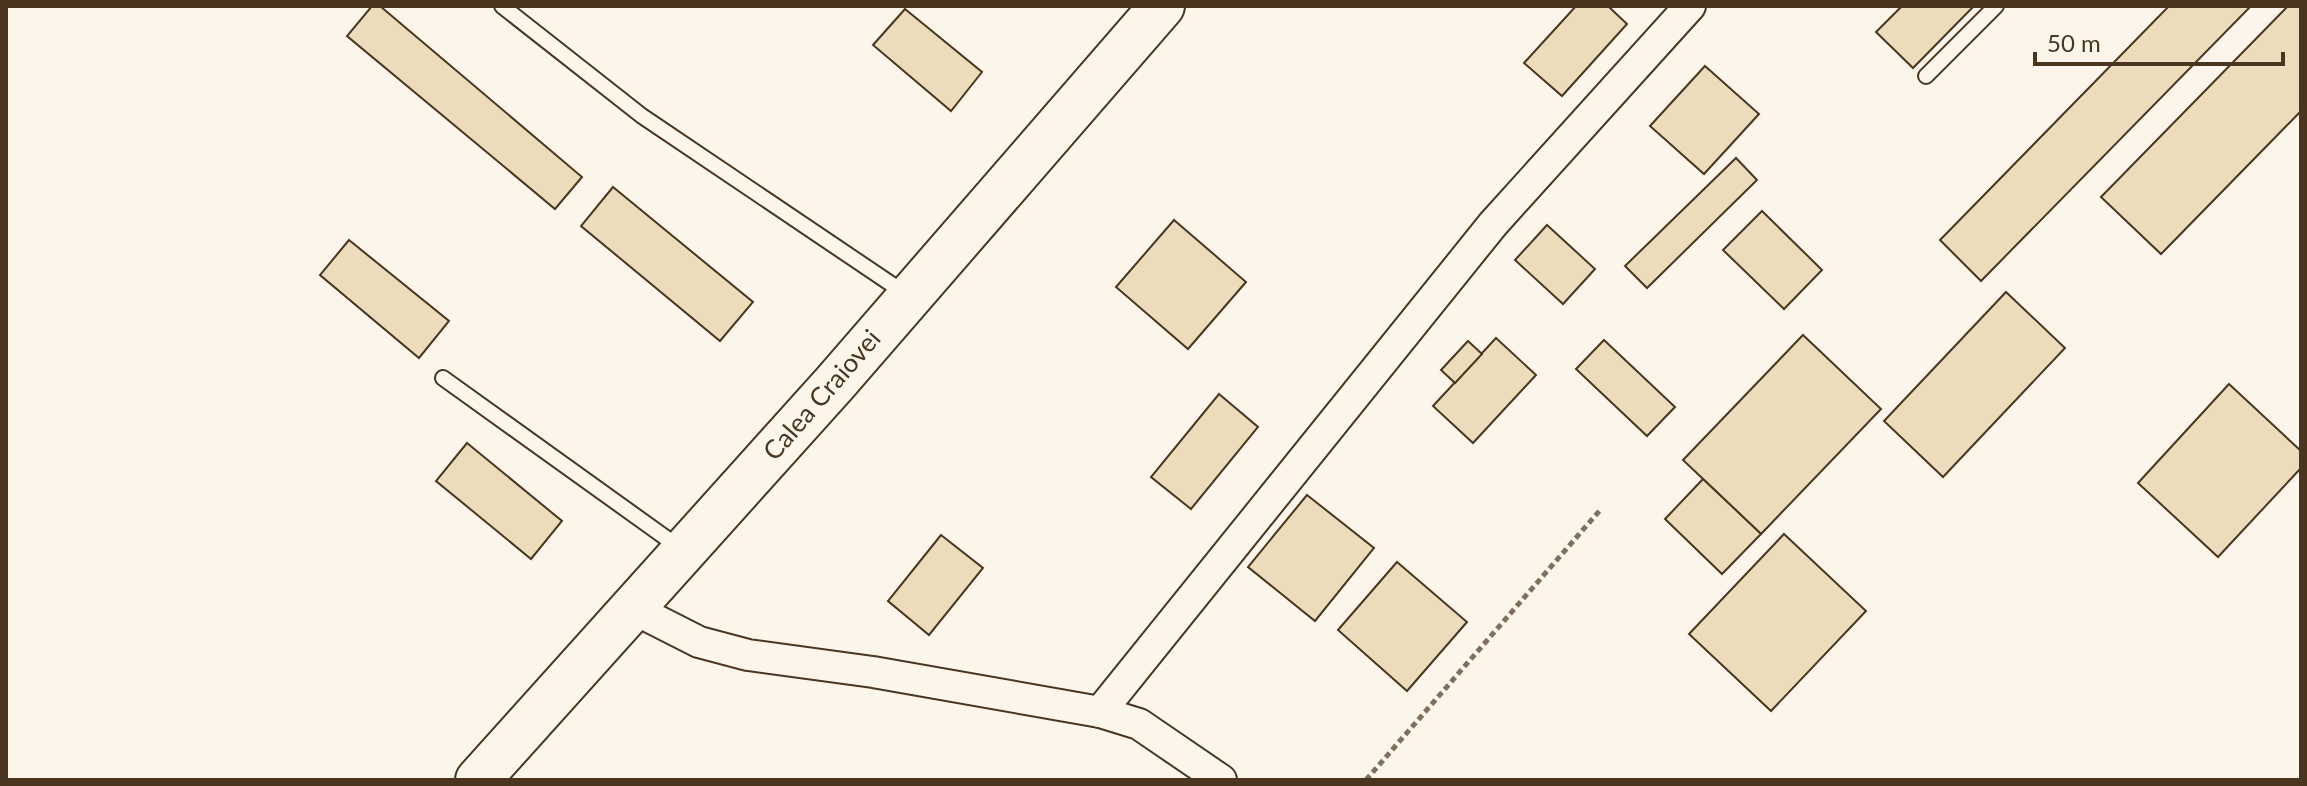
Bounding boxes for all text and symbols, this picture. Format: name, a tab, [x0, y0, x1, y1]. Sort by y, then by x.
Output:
scale bar	[2035, 16, 2283, 66]
text: 50 m	[2047, 28, 2101, 57]
street label: Calea Craiovei	[756, 322, 887, 466]

